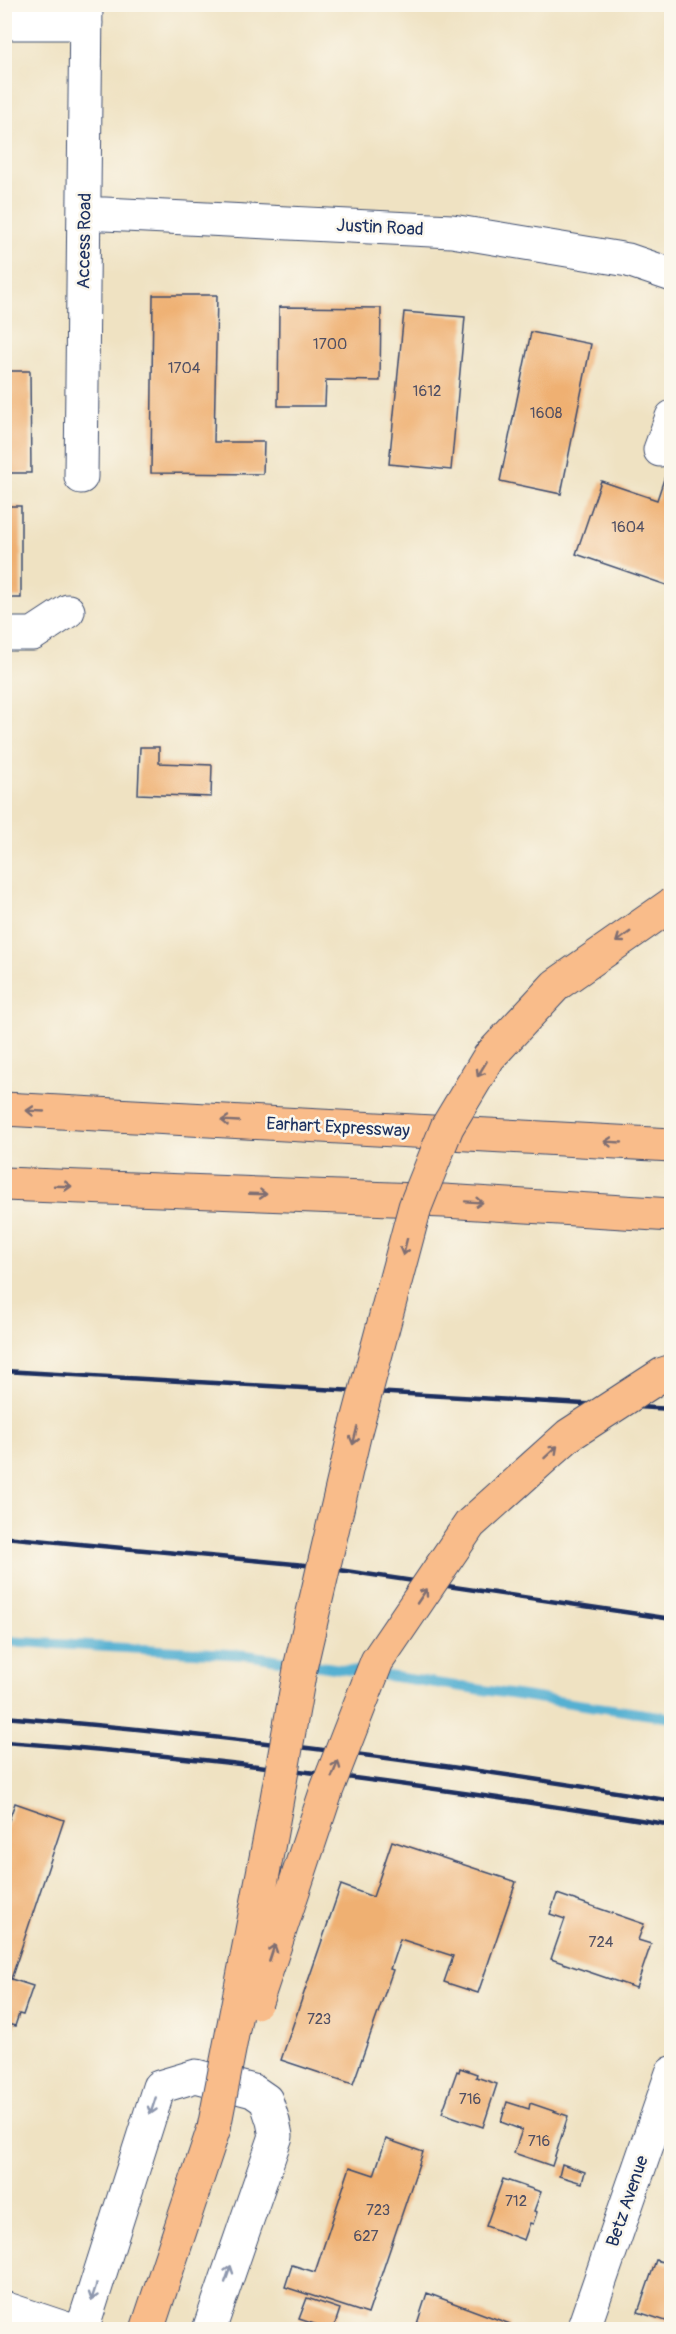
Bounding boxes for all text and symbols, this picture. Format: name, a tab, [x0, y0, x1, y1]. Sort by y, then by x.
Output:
street label: Access Road	[72, 193, 97, 289]
street label: Justin Road	[336, 214, 424, 241]
house number: 1700	[313, 335, 347, 354]
house number: 1704	[168, 359, 201, 378]
house number: 1612	[413, 382, 441, 401]
house number: 1608	[530, 404, 563, 423]
house number: 1604	[611, 518, 645, 537]
one-way arrow	[615, 931, 631, 943]
one-way arrow	[475, 1060, 487, 1077]
one-way arrow	[25, 1105, 45, 1116]
street label: Earhart Expressway	[266, 1112, 411, 1143]
one-way arrow	[220, 1116, 240, 1127]
one-way arrow	[604, 1136, 624, 1147]
one-way arrow	[52, 1180, 72, 1192]
one-way arrow	[247, 1188, 267, 1199]
one-way arrow	[463, 1197, 483, 1208]
one-way arrow	[398, 1237, 410, 1256]
one-way arrow	[348, 1426, 360, 1445]
one-way arrow	[543, 1445, 558, 1459]
one-way arrow	[416, 1588, 428, 1604]
one-way arrow	[330, 1760, 341, 1779]
house number: 724	[588, 1933, 614, 1952]
one-way arrow	[267, 1944, 278, 1963]
house number: 723	[307, 2010, 331, 2029]
house number: 716	[459, 2090, 481, 2109]
one-way arrow	[146, 2096, 157, 2115]
house number: 716	[528, 2132, 550, 2151]
street label: Betz Avenue	[601, 2152, 654, 2250]
house number: 712	[505, 2192, 527, 2211]
house number: 723	[366, 2201, 390, 2220]
house number: 627	[353, 2227, 379, 2246]
one-way arrow	[223, 2265, 234, 2284]
one-way arrow	[87, 2282, 98, 2301]

